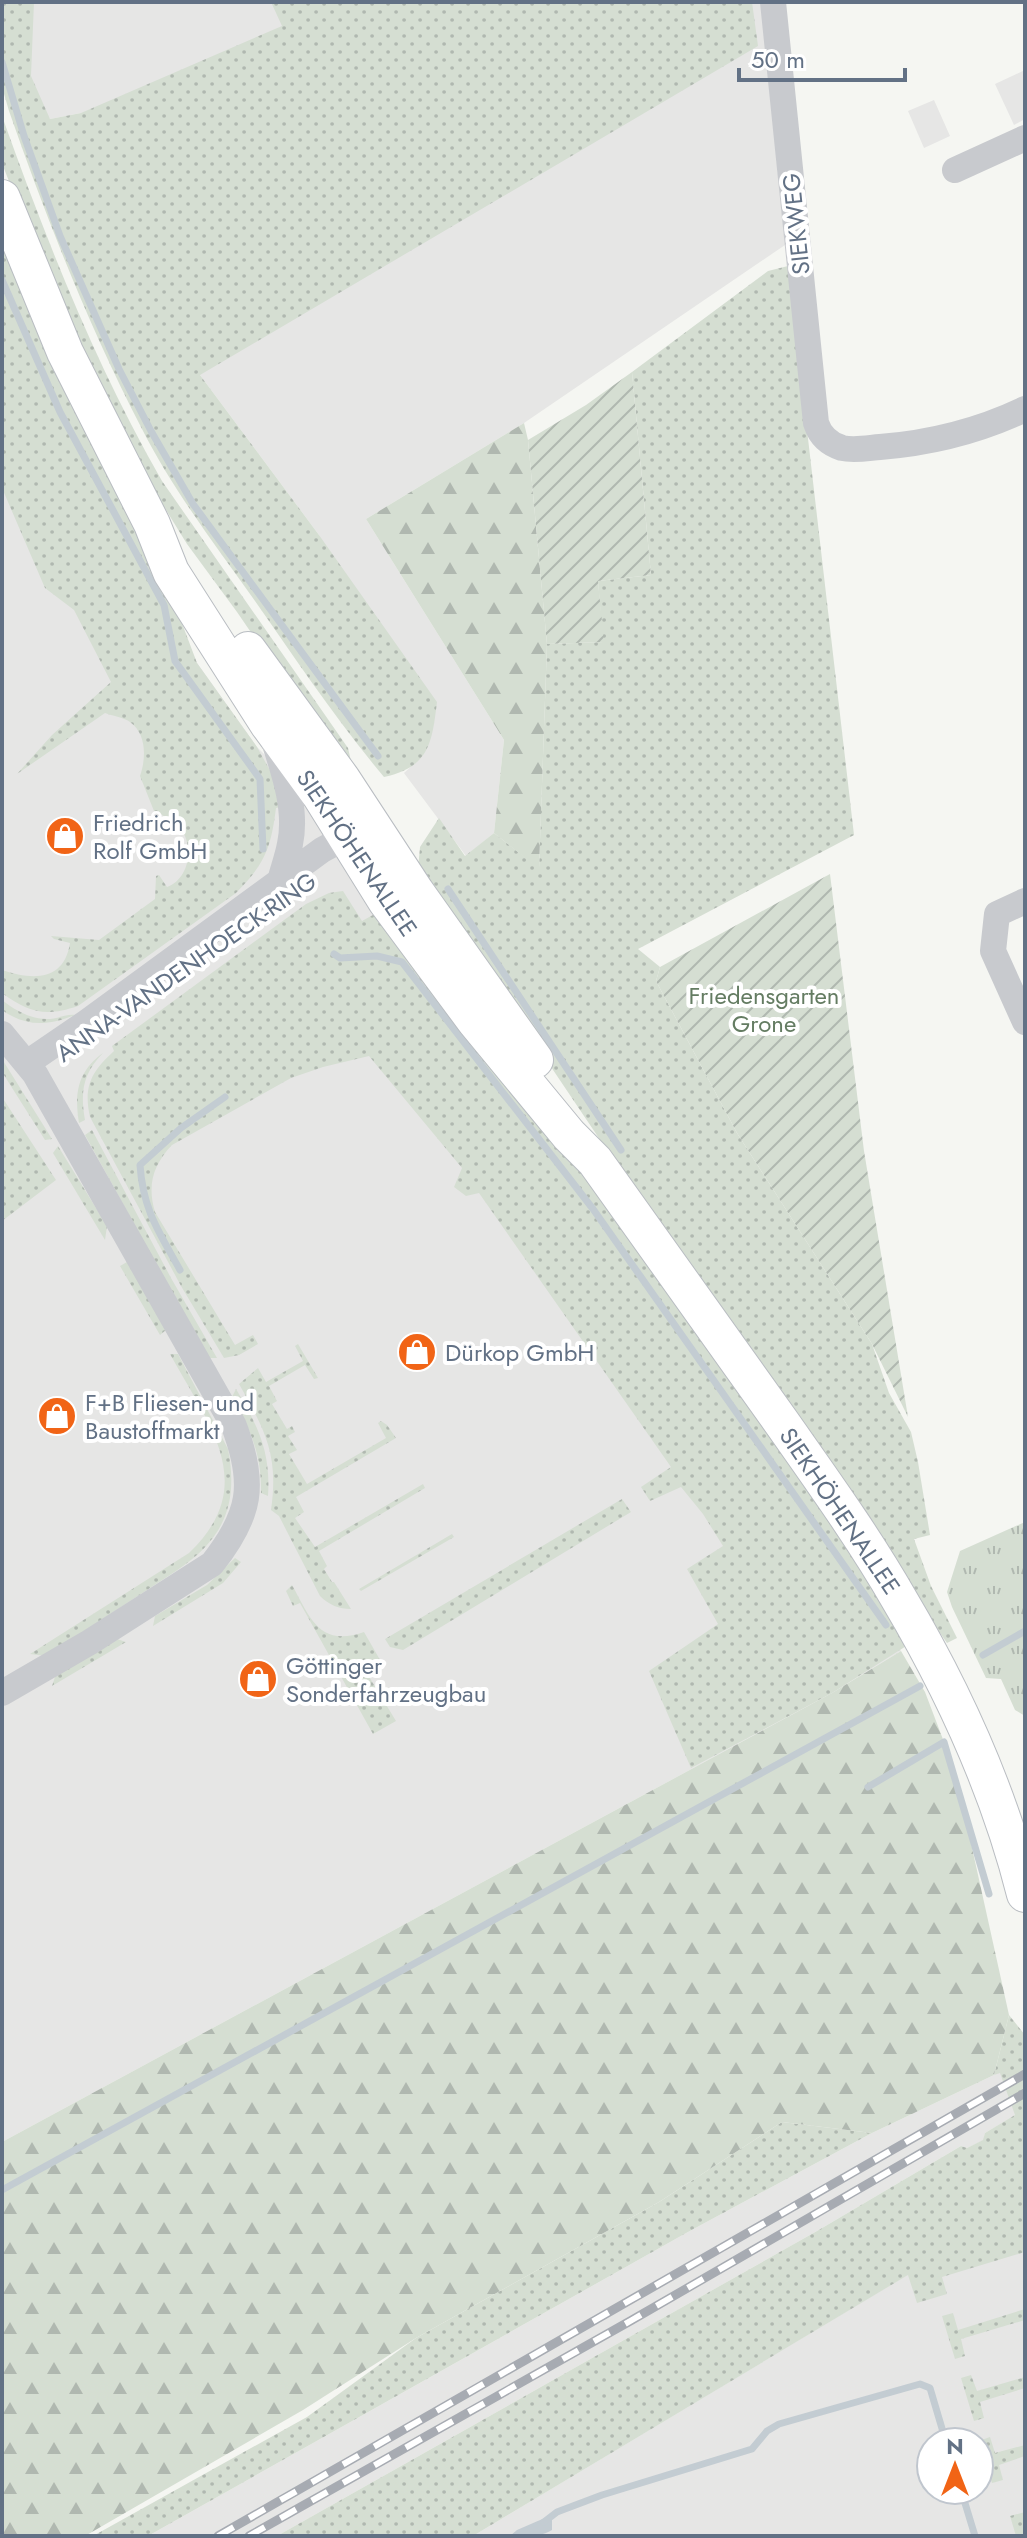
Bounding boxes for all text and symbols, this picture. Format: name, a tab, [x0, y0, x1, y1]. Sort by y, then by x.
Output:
scale bar	[739, 32, 905, 82]
text: 50 m	[751, 42, 805, 77]
street label: SIEKWEG	[773, 171, 819, 277]
street label: SIEKHÖHENALLEE	[288, 762, 426, 944]
place label: Friedrich Rolf GmbH	[93, 805, 207, 868]
shop icon: Friedrich Rolf GmbH	[44, 815, 86, 857]
street label: ANNA-VANDENHOECK-RING	[49, 864, 323, 1070]
park label: Friedensgarten Grone	[689, 978, 839, 1041]
shop icon: Dürkop GmbH	[396, 1331, 438, 1373]
place label: Dürkop GmbH	[445, 1335, 595, 1370]
place label: F+B Fliesen- und Baustoffmarkt	[85, 1385, 254, 1448]
shop icon: F+B Fliesen- und Baustoffmarkt	[36, 1395, 78, 1437]
street label: SIEKHÖHENALLEE	[771, 1420, 909, 1602]
place label: Göttinger Sonderfahrzeugbau	[286, 1648, 486, 1711]
shop icon: Göttinger Sonderfahrzeugbau	[237, 1658, 279, 1700]
north arrow	[915, 2426, 995, 2506]
text: N	[946, 2430, 964, 2462]

